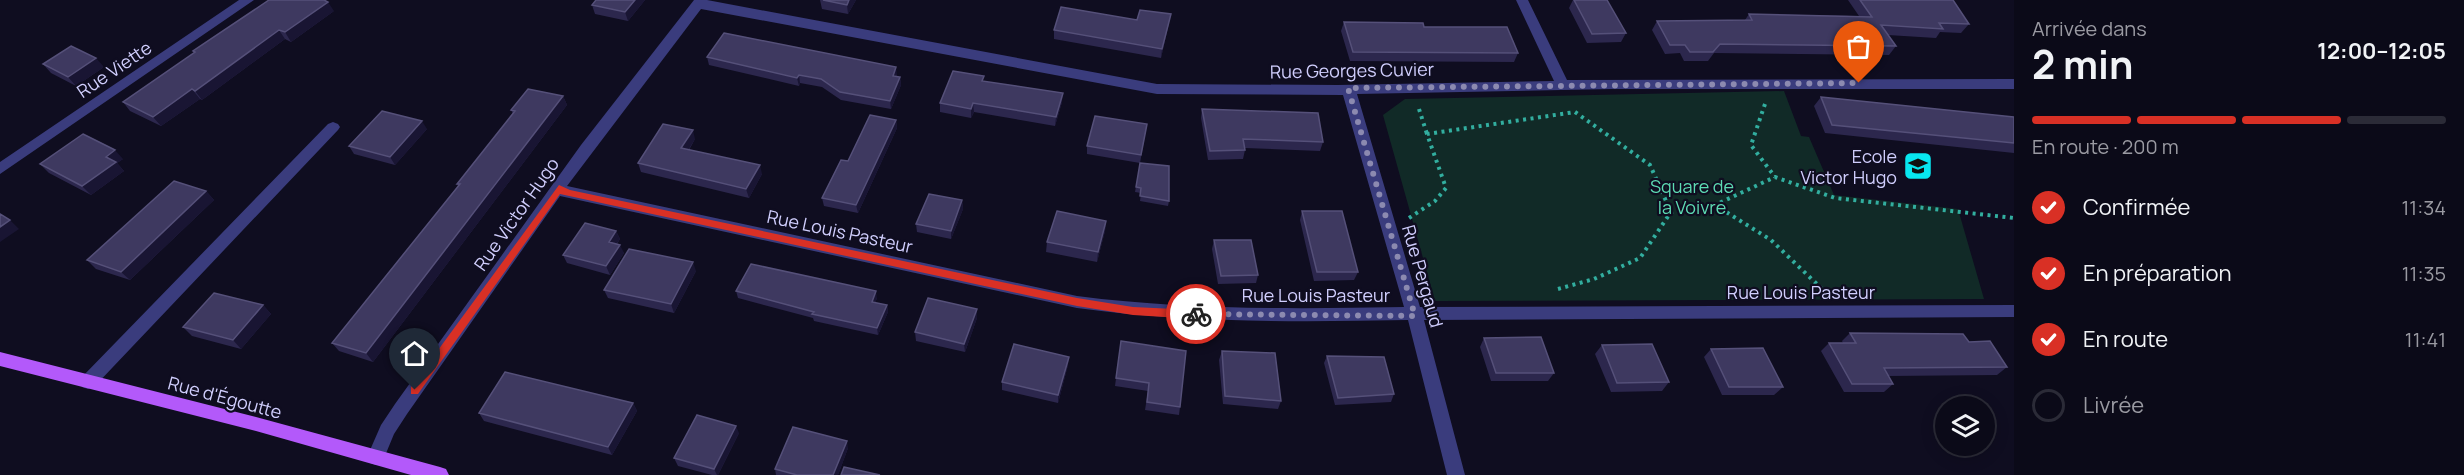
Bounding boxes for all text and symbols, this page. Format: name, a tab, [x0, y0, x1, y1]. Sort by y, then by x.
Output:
text: Arrivée dans	[2032, 15, 2147, 42]
pin	[1833, 21, 1884, 83]
icon: bag	[1842, 30, 1875, 63]
street label: Rue Viette	[72, 35, 156, 103]
text: 12:00–12:05	[2317, 36, 2446, 66]
text: 2 min	[2032, 37, 2133, 91]
street label: Rue Georges Cuvier	[1270, 57, 1435, 83]
text: En route · 200 m	[2032, 133, 2179, 160]
place label: Ecole Victor Hugo	[1800, 144, 1897, 189]
school or university icon: Ecole Victor Hugo	[1902, 150, 1934, 182]
street label: Rue Victor Hugo	[468, 153, 564, 275]
park label: Square de la Voivre	[1650, 174, 1734, 219]
icon: check	[2032, 191, 2065, 224]
text: Confirmée	[2083, 192, 2190, 222]
text: 11:34	[2402, 194, 2446, 221]
street label: Rue Louis Pasteur	[765, 204, 916, 258]
street label: Rue Pergaud	[1397, 222, 1449, 330]
icon: check	[2032, 257, 2065, 290]
text: En préparation	[2083, 258, 2231, 288]
text: 11:35	[2402, 260, 2446, 287]
street label: Rue Louis Pasteur	[1727, 280, 1876, 304]
street label: Rue Louis Pasteur	[1242, 283, 1391, 307]
courier	[1166, 284, 1226, 344]
icon: bike	[1180, 298, 1213, 331]
icon: check	[2032, 323, 2065, 356]
text: En route	[2083, 324, 2168, 354]
text: 11:41	[2405, 326, 2446, 353]
pin	[389, 328, 440, 390]
icon: home	[398, 337, 431, 370]
street label: Rue d'Égoutte	[165, 370, 285, 424]
text: Livrée	[2083, 390, 2144, 420]
map controls	[1935, 396, 1995, 456]
button: layers	[1935, 396, 1995, 456]

